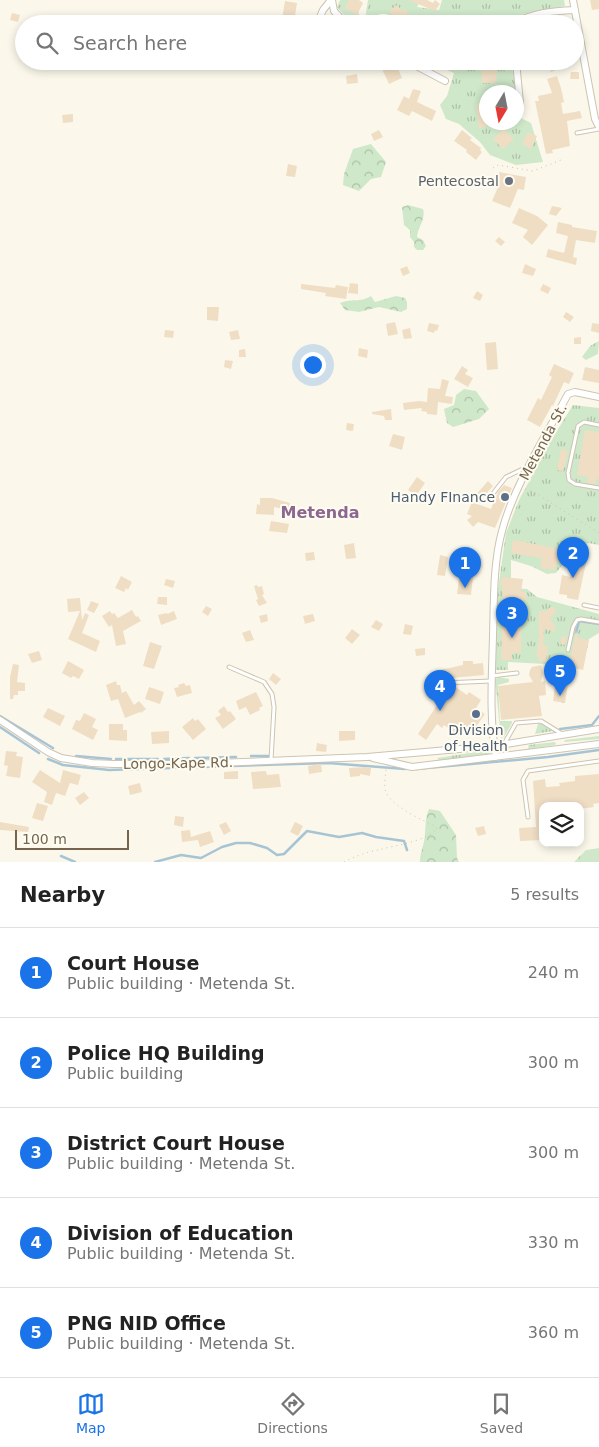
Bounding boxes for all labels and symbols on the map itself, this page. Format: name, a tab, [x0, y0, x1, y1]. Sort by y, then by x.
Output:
north arrow	[479, 85, 524, 130]
place label: Pentecostal	[418, 173, 499, 189]
marker: Pentecostal	[503, 175, 515, 187]
your location	[300, 352, 326, 378]
street label: Metenda St.	[516, 401, 570, 483]
place label: Handy FInance	[391, 489, 495, 505]
marker: Handy FInance	[499, 491, 511, 503]
district label: Metenda	[281, 503, 359, 522]
pin: 2	[557, 537, 589, 578]
pin: 1	[449, 547, 481, 588]
pin: 3	[496, 597, 528, 638]
pin: 5	[544, 655, 576, 696]
pin: 4	[424, 670, 456, 711]
marker: Division of Health	[470, 708, 482, 720]
place label: Division of Health	[444, 722, 508, 754]
street label: Longo-Kape Rd.	[123, 754, 233, 772]
scale bar	[15, 827, 129, 850]

